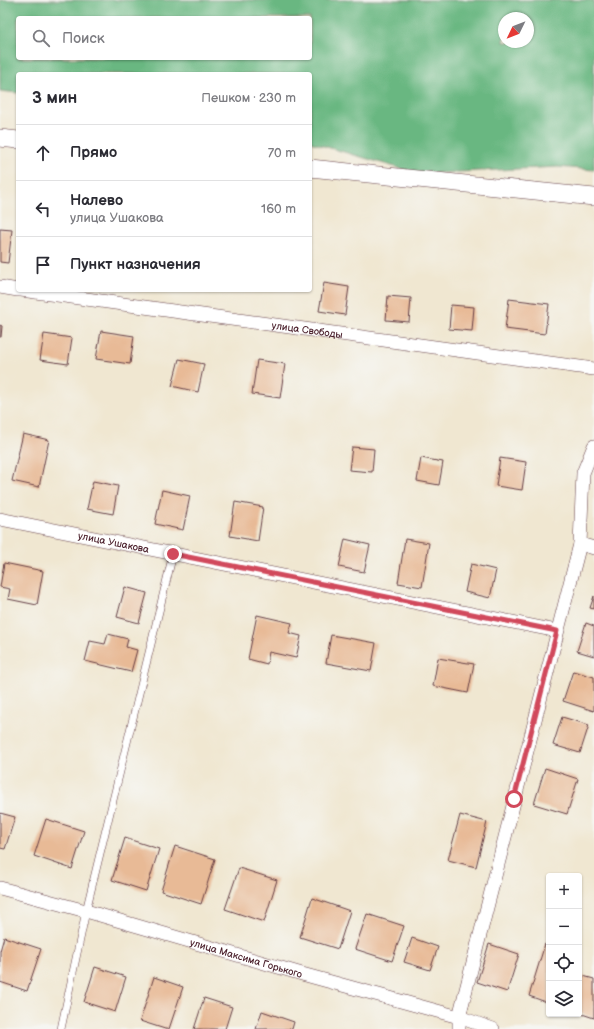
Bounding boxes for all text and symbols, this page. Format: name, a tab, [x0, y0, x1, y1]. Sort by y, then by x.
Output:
north arrow	[498, 12, 534, 48]
search box	[16, 16, 312, 60]
icon: search	[30, 27, 52, 49]
text: Поиск	[62, 29, 105, 48]
text: 3 мин	[32, 88, 77, 108]
text: Пешком · 230 m	[201, 90, 296, 106]
icon: ahead	[32, 142, 54, 164]
text: Прямо	[70, 143, 117, 162]
text: 70 m	[268, 145, 296, 161]
text: Налево	[70, 191, 123, 210]
icon: left	[32, 198, 54, 220]
text: 160 m	[261, 201, 296, 217]
text: улица Ушакова	[70, 210, 164, 226]
icon: arrive	[32, 254, 54, 276]
text: Пункт назначения	[70, 255, 201, 274]
street label: улица Свободы	[271, 320, 343, 341]
street label: улица Ушакова	[77, 530, 150, 556]
route end	[164, 545, 182, 563]
route start	[505, 790, 523, 808]
map controls	[546, 873, 582, 1017]
button: +	[546, 873, 582, 909]
button: −	[546, 909, 582, 945]
street label: улица Максима Горького	[189, 937, 304, 981]
button: locate	[546, 945, 582, 981]
button: layers	[546, 981, 582, 1017]

